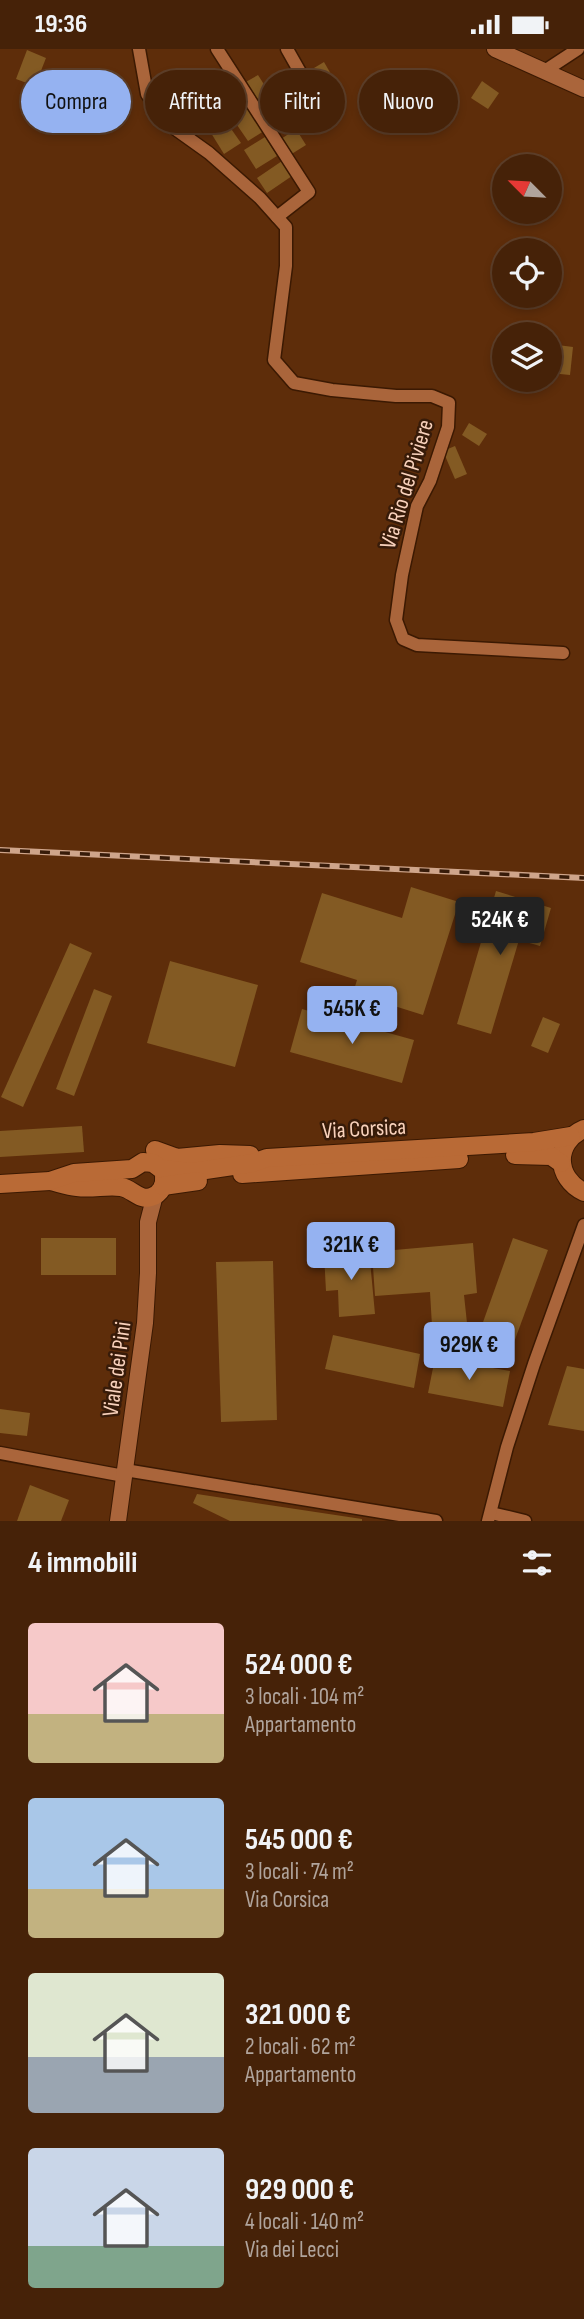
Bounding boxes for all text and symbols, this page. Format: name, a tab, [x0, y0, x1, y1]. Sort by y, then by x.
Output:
text: 19:36	[35, 9, 87, 40]
chip: Compra	[21, 70, 131, 133]
chip: Affitta	[145, 70, 246, 133]
chip: Filtri	[260, 70, 345, 133]
chip: Nuovo	[359, 70, 458, 133]
north arrow	[492, 154, 562, 224]
map controls	[492, 154, 562, 392]
button: locate	[492, 238, 562, 308]
button: layers	[492, 322, 562, 392]
street label: Via Rio del Piviere	[374, 416, 440, 552]
pin: 524K €	[443, 897, 557, 957]
text: 524K €	[471, 906, 529, 934]
pin: 545K €	[295, 986, 409, 1046]
text: 545K €	[323, 995, 381, 1023]
street label: Via Corsica	[321, 1113, 407, 1145]
pin: 321K €	[294, 1223, 408, 1282]
text: 321K €	[323, 1231, 379, 1259]
street label: Viale dei Pini	[96, 1320, 138, 1418]
pin: 929K €	[412, 1323, 526, 1382]
text: 929K €	[440, 1331, 498, 1359]
icon: filters	[518, 1544, 556, 1582]
text: 4 immobili	[28, 1545, 137, 1581]
text: 524 000 €	[245, 1647, 353, 1683]
icon: home	[84, 1651, 168, 1735]
text: 3 locali · 104 m²	[245, 1683, 364, 1711]
text: Appartamento	[245, 1711, 356, 1739]
text: 545 000 €	[245, 1822, 353, 1858]
icon: home	[84, 1826, 168, 1910]
text: 3 locali · 74 m²	[245, 1858, 354, 1886]
text: Via Corsica	[245, 1886, 329, 1914]
text: 321 000 €	[245, 1997, 351, 2033]
icon: home	[84, 2001, 168, 2085]
text: 2 locali · 62 m²	[245, 2033, 356, 2061]
text: Appartamento	[245, 2061, 356, 2089]
text: 929 000 €	[245, 2172, 354, 2208]
icon: home	[84, 2176, 168, 2260]
text: 4 locali · 140 m²	[245, 2208, 364, 2236]
text: Via dei Lecci	[245, 2236, 339, 2264]

